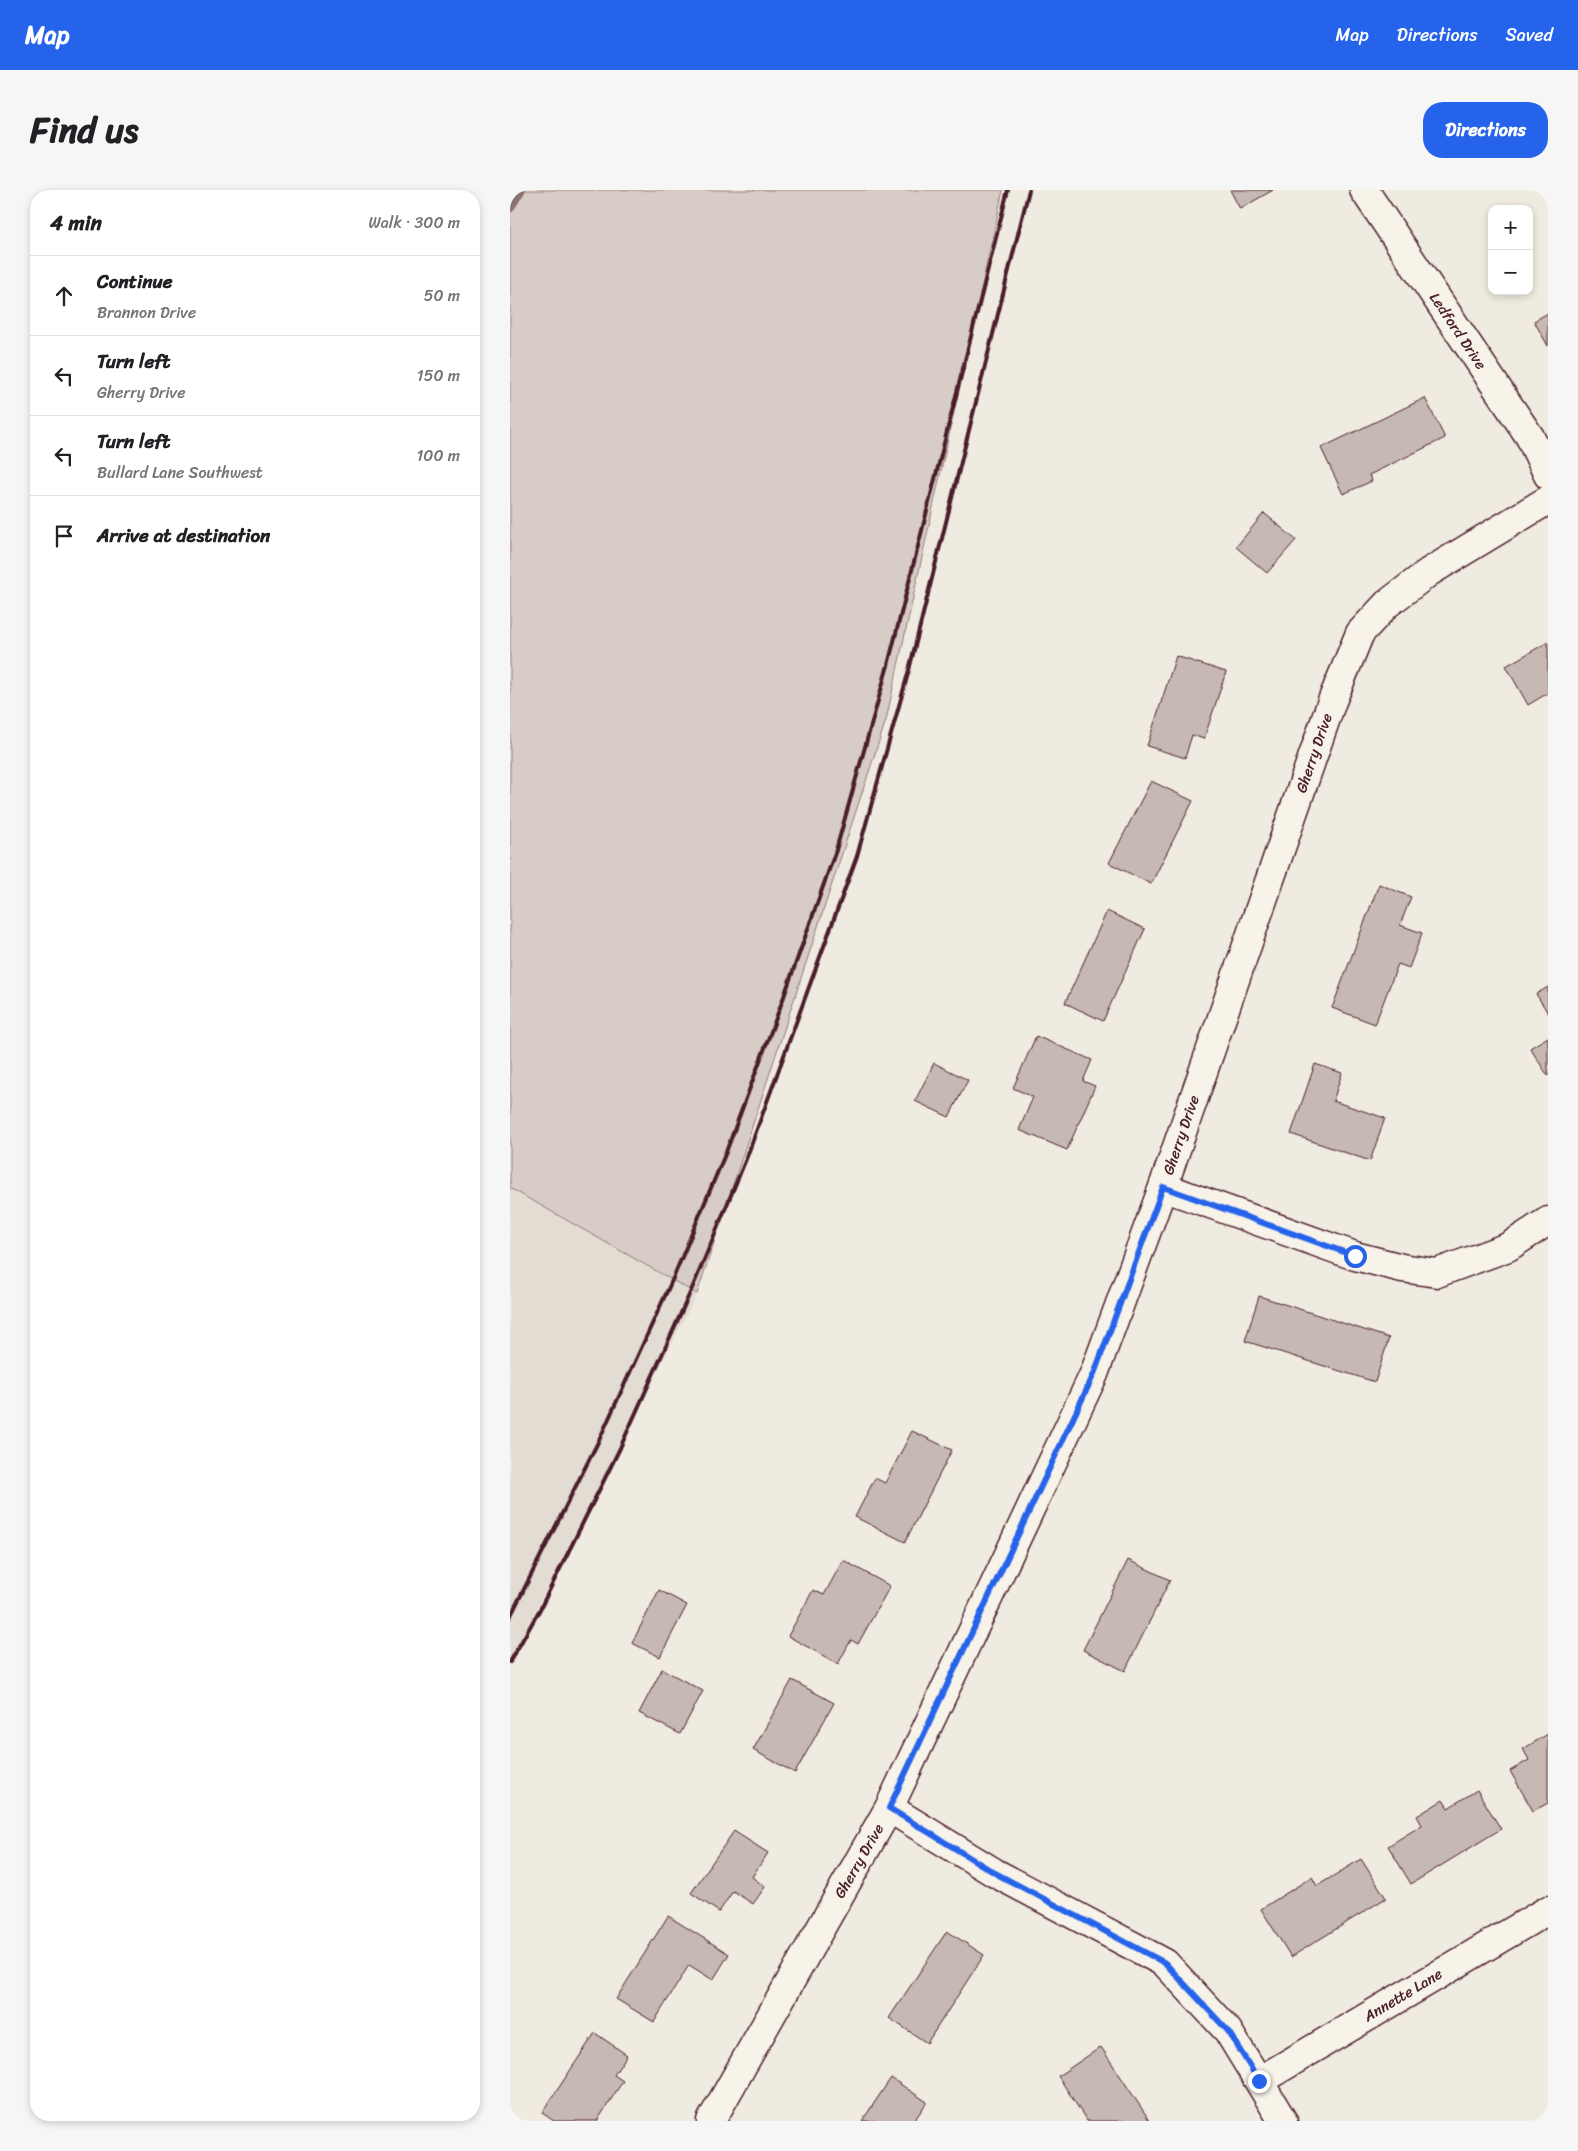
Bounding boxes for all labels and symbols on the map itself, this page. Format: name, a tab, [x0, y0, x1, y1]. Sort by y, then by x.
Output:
street label: Ledford Drive	[1422, 287, 1494, 375]
street label: Gherry Drive	[1288, 709, 1340, 796]
street label: Gherry Drive	[1155, 1091, 1207, 1178]
route start	[1344, 1245, 1367, 1268]
street label: Gherry Drive	[827, 1818, 891, 1903]
street label: Annette Lane	[1358, 1961, 1448, 2029]
route end	[1248, 2070, 1271, 2093]

